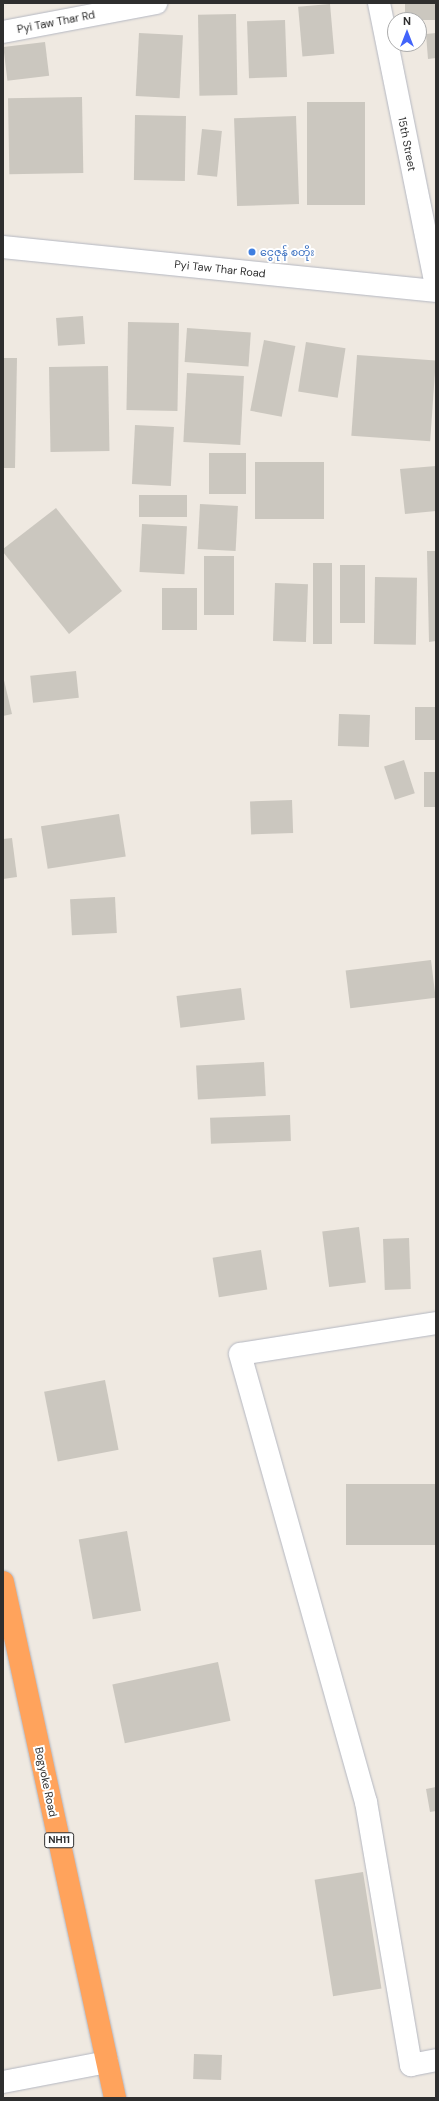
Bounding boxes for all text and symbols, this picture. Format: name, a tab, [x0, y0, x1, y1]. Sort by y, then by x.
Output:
street label: Pyi Taw Thar Rd	[16, 8, 96, 36]
north arrow	[387, 12, 427, 52]
text: N	[403, 14, 411, 28]
street label: 15th Street	[395, 116, 419, 172]
place label: ငွေဇုန် စတိုး	[260, 245, 314, 259]
marker: ငွေဇုန် စတိုး	[247, 247, 257, 257]
street label: Pyi Taw Thar Road	[174, 258, 266, 280]
street label: Bogyoke Road	[32, 1746, 60, 1818]
road number: NH11	[44, 1832, 74, 1848]

